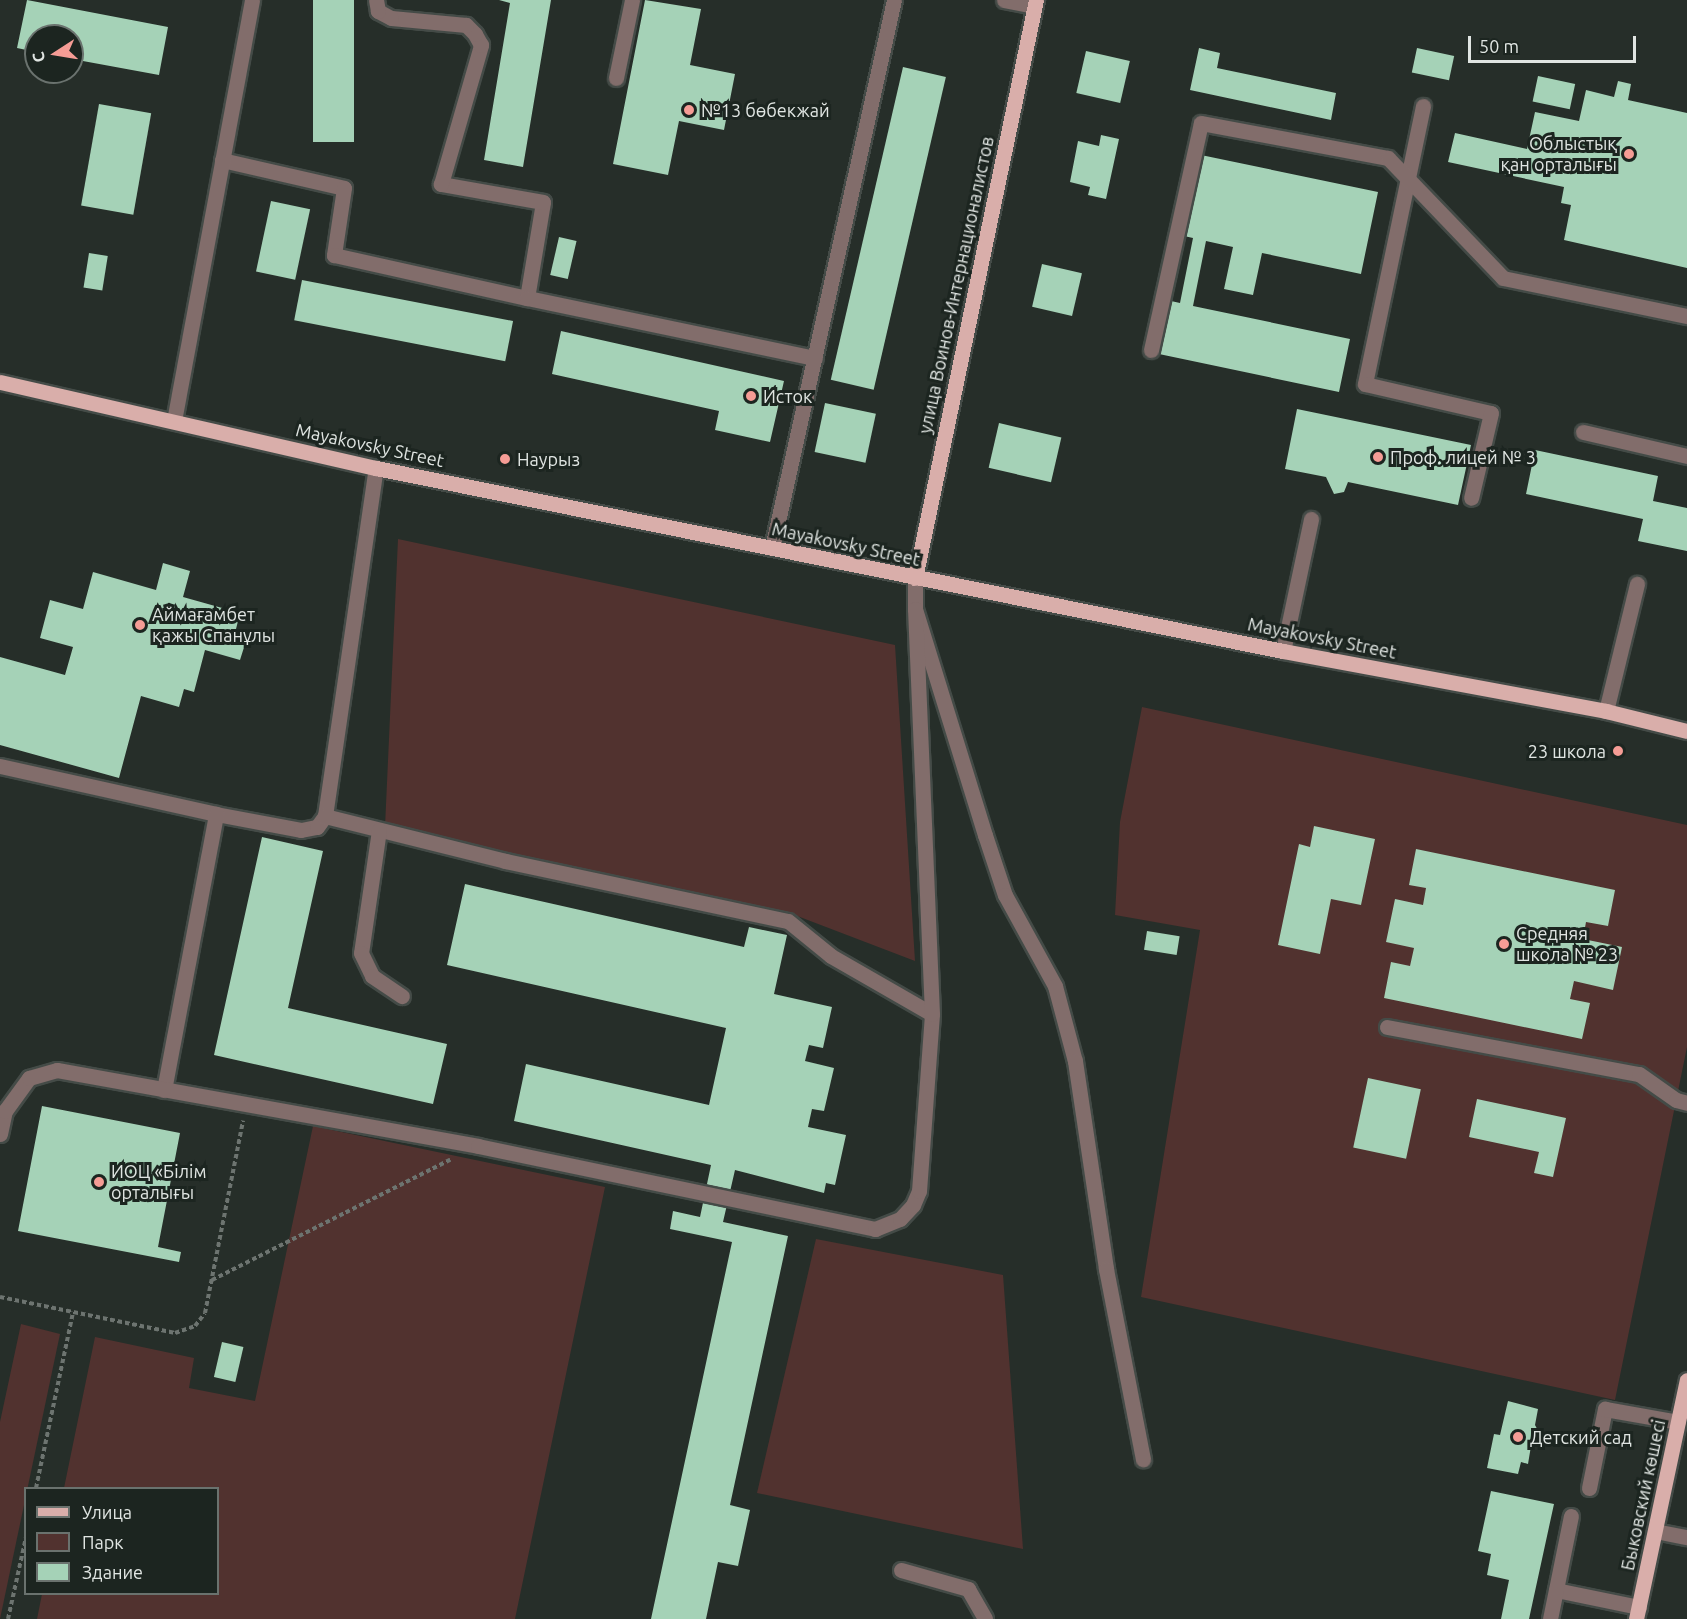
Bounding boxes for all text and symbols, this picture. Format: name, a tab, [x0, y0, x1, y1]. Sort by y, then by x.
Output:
north arrow	[24, 24, 84, 84]
scale bar	[1471, 24, 1639, 62]
text: 50 m	[1479, 36, 1519, 56]
text: С	[28, 50, 48, 64]
place label: №13 бөбекжай	[701, 99, 830, 121]
marker: №13 бөбекжай	[682, 103, 696, 117]
place label: Облыстық қан орталығы	[1500, 133, 1617, 176]
street label: улица Воинов-Интернационалистов	[914, 134, 998, 436]
marker: Облыстық қан орталығы	[1622, 147, 1636, 161]
place label: Исток	[763, 385, 812, 407]
marker: Исток	[744, 389, 758, 403]
street label: Mayakovsky Street	[294, 419, 446, 471]
place label: Проф. лицей № 3	[1390, 446, 1536, 468]
place label: Наурыз	[517, 448, 580, 470]
marker: Проф. лицей № 3	[1371, 450, 1385, 464]
marker: Наурыз	[498, 452, 512, 466]
street label: Mayakovsky Street	[770, 518, 922, 570]
place label: Аймағамбет қажы Спанұлы	[152, 604, 275, 646]
street label: Mayakovsky Street	[1246, 613, 1398, 663]
marker: Аймағамбет қажы Спанұлы	[133, 618, 147, 632]
place label: 23 школа	[1528, 740, 1606, 762]
marker: 23 школа	[1611, 744, 1625, 758]
place label: Средняя школа № 23	[1516, 923, 1618, 966]
marker: Средняя школа № 23	[1497, 937, 1511, 951]
place label: ИОЦ «Білім орталығы	[111, 1161, 207, 1204]
marker: ИОЦ «Білім орталығы	[92, 1175, 106, 1189]
street label: Быковский көшесі	[1616, 1418, 1670, 1572]
place label: Детский сад	[1530, 1426, 1632, 1448]
marker: Детский сад	[1511, 1430, 1525, 1444]
legend	[24, 1487, 219, 1595]
text: Улица	[82, 1502, 132, 1522]
text: Парк	[82, 1532, 123, 1552]
text: Здание	[82, 1562, 143, 1582]

